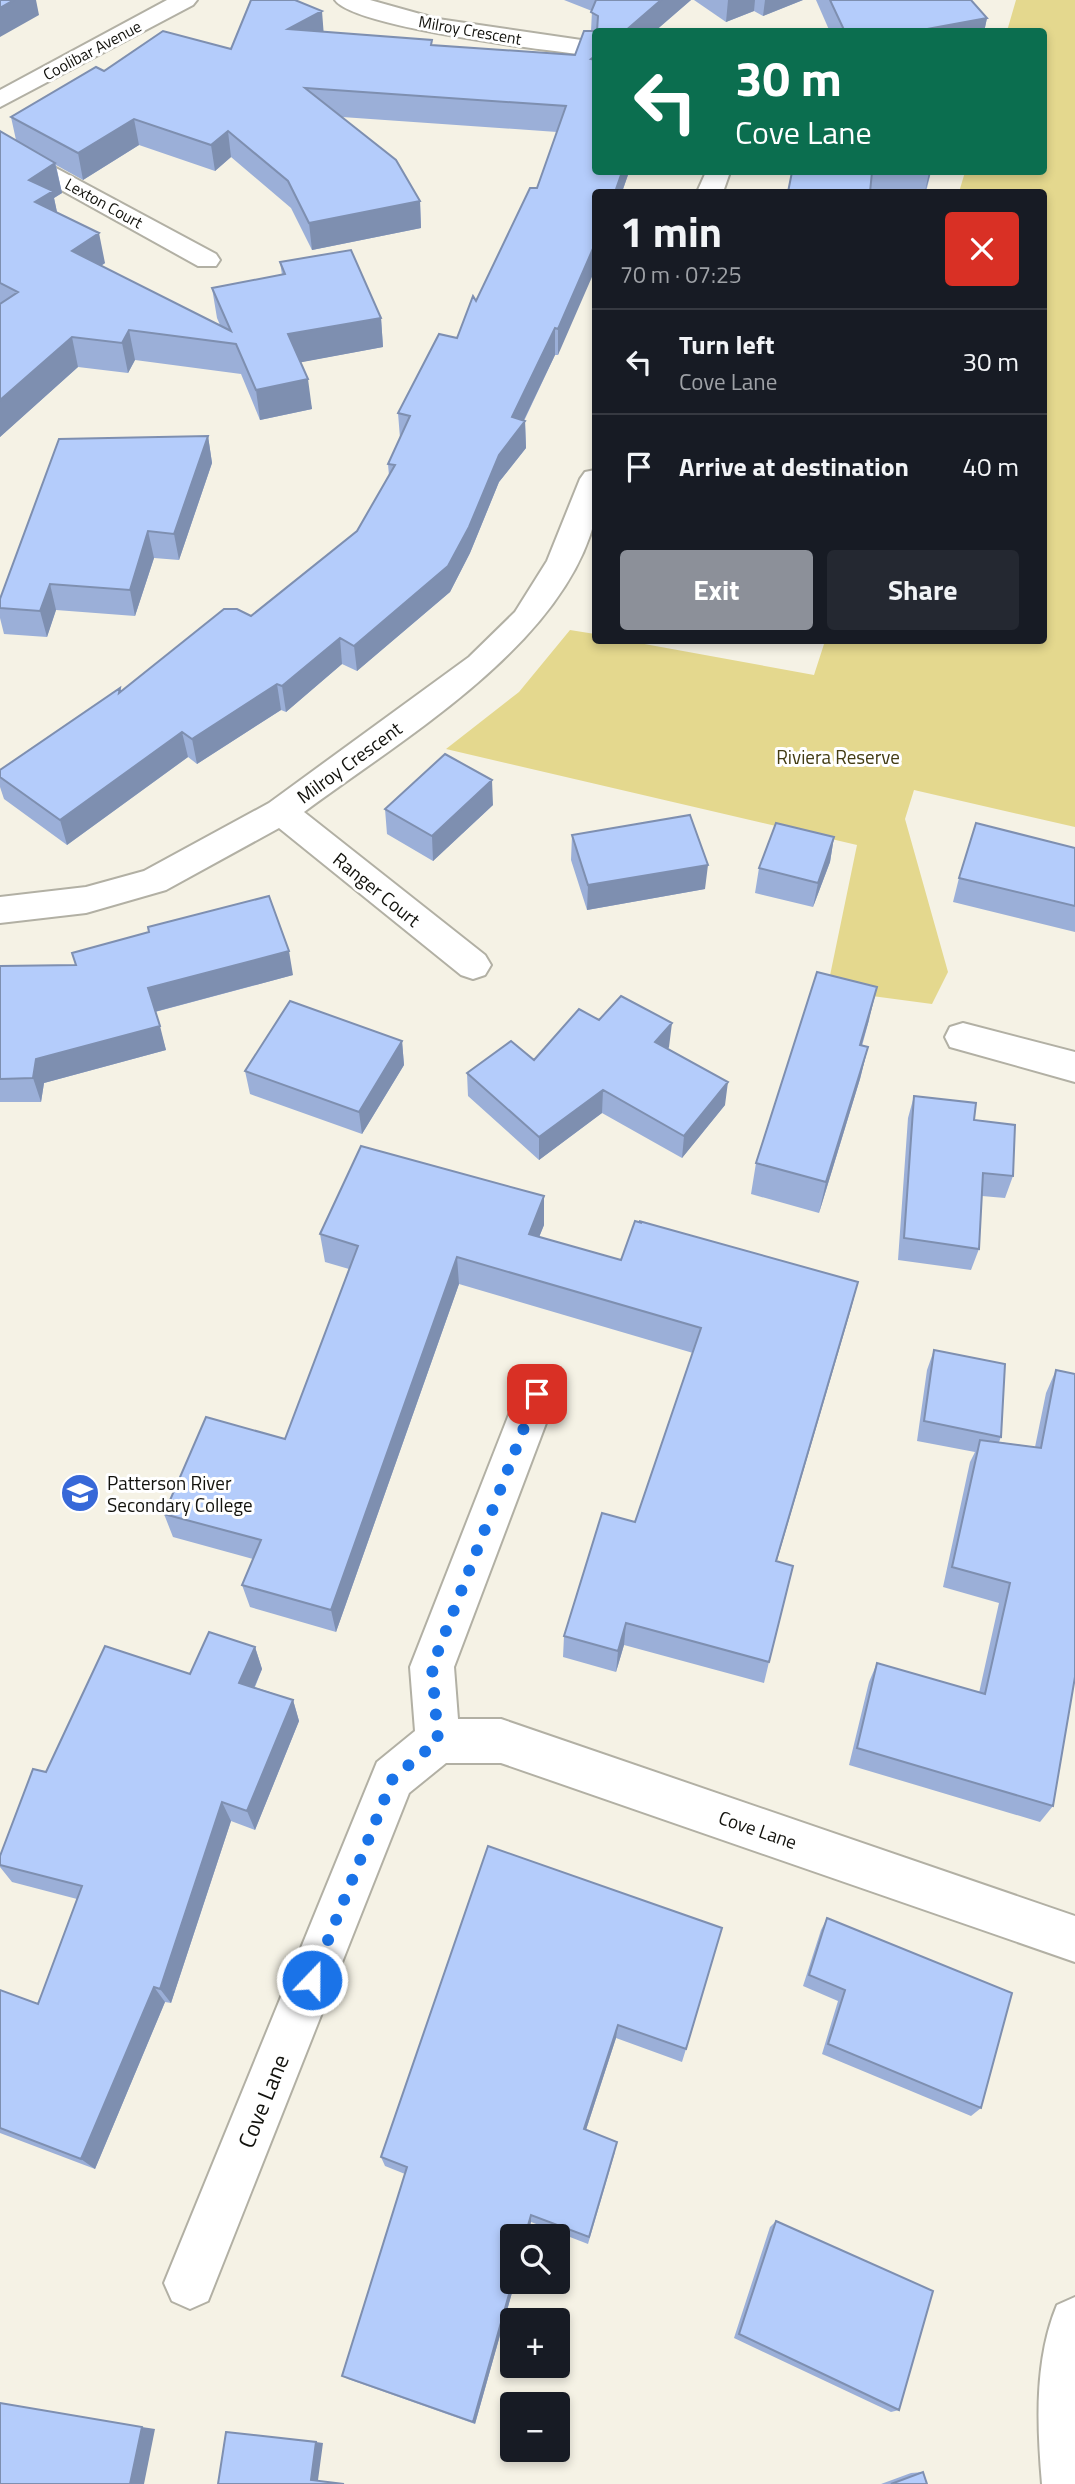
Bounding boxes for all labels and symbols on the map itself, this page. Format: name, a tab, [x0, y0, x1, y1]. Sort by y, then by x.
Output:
street label: Milroy Crescent	[417, 9, 524, 51]
street label: Coolibar Avenue	[39, 14, 145, 86]
street label: Lexton Court	[61, 172, 148, 234]
street label: Milroy Crescent	[290, 714, 408, 810]
park label: Riviera Reserve	[776, 742, 900, 771]
street label: Ranger Court	[327, 845, 427, 934]
pin	[507, 1364, 567, 1424]
place label: Patterson River Secondary College	[107, 1468, 253, 1519]
school or university icon: Patterson River Secondary College	[59, 1472, 101, 1514]
street label: Cove Lane	[715, 1802, 801, 1856]
position arrow	[275, 1943, 349, 2017]
street label: Cove Lane	[228, 2049, 298, 2153]

